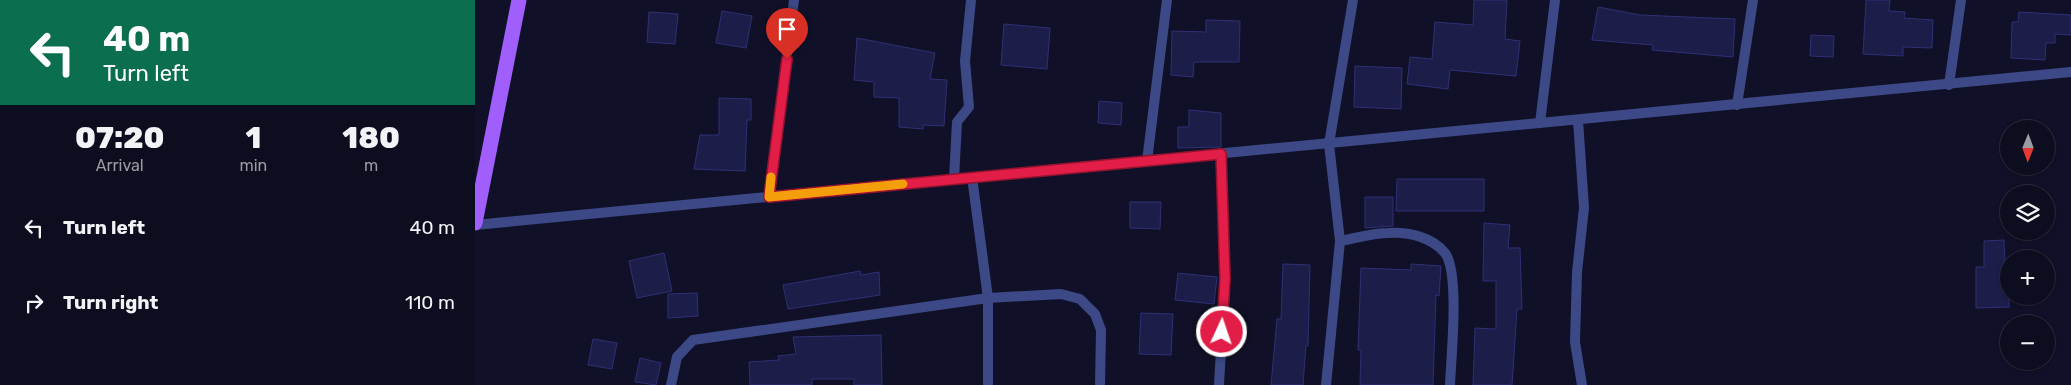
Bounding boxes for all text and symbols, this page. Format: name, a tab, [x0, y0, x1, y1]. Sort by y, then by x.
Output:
pin	[766, 8, 808, 59]
icon: arrive	[773, 15, 801, 43]
text: 40 m	[103, 18, 190, 60]
icon: left	[20, 20, 85, 85]
text: Turn left	[103, 60, 189, 87]
text: 07:20	[75, 120, 164, 156]
text: 1	[245, 120, 261, 156]
text: 180	[342, 120, 400, 156]
north arrow	[2000, 120, 2055, 175]
map controls	[2000, 120, 2055, 370]
text: Arrival	[96, 156, 144, 175]
text: min	[240, 156, 267, 175]
text: m	[364, 156, 378, 175]
button: layers	[2000, 185, 2055, 240]
icon: left	[20, 214, 48, 242]
text: Turn left	[63, 216, 145, 239]
text: 40 m	[410, 216, 455, 239]
button: +	[2000, 250, 2055, 305]
icon: right	[20, 289, 48, 317]
text: Turn right	[63, 291, 158, 314]
text: 110 m	[405, 291, 455, 314]
position arrow	[1195, 305, 1247, 357]
button: −	[2000, 315, 2055, 370]

